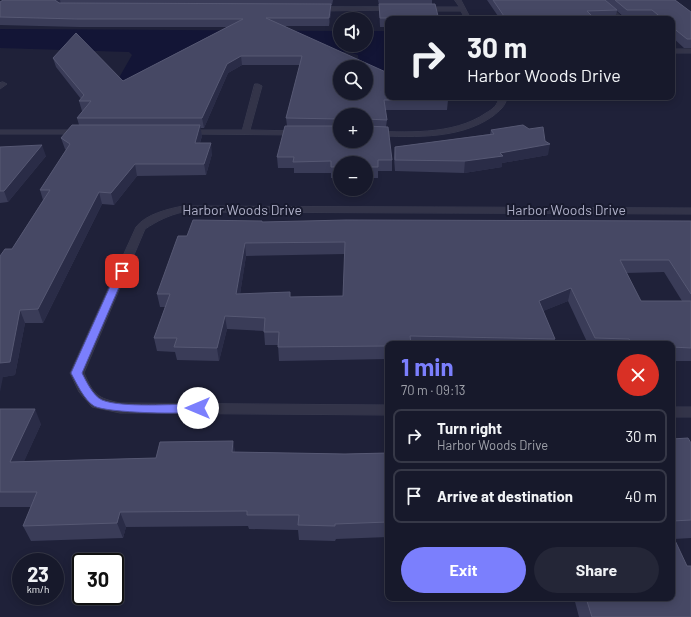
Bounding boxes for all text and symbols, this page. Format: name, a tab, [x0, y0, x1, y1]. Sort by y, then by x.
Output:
map controls	[333, 12, 373, 196]
button: sound	[333, 12, 373, 52]
text: 30 m	[467, 30, 527, 64]
icon: right	[401, 32, 453, 84]
button: search	[333, 60, 373, 100]
text: Harbor Woods Drive	[467, 64, 621, 86]
button: +	[333, 108, 373, 148]
button: −	[333, 156, 373, 196]
street label: Harbor Woods Drive	[182, 201, 302, 218]
street label: Harbor Woods Drive	[506, 201, 626, 218]
pin	[105, 254, 139, 288]
icon: arrive	[111, 260, 133, 282]
text: 1 min	[401, 352, 454, 381]
button: close	[617, 354, 659, 396]
text: 70 m · 09:13	[401, 382, 466, 398]
position arrow	[177, 387, 219, 429]
text: Turn right	[437, 419, 502, 437]
icon: right	[403, 425, 425, 447]
text: 30 m	[625, 427, 657, 445]
text: Harbor Woods Drive	[437, 437, 548, 453]
icon: arrive	[403, 485, 425, 507]
text: Arrive at destination	[437, 487, 573, 505]
text: 40 m	[625, 487, 657, 505]
button: Exit	[401, 547, 526, 593]
button: Share	[534, 547, 659, 593]
speed limit sign: 30	[72, 553, 124, 605]
text: 23	[27, 562, 49, 586]
text: km/h	[27, 583, 49, 595]

